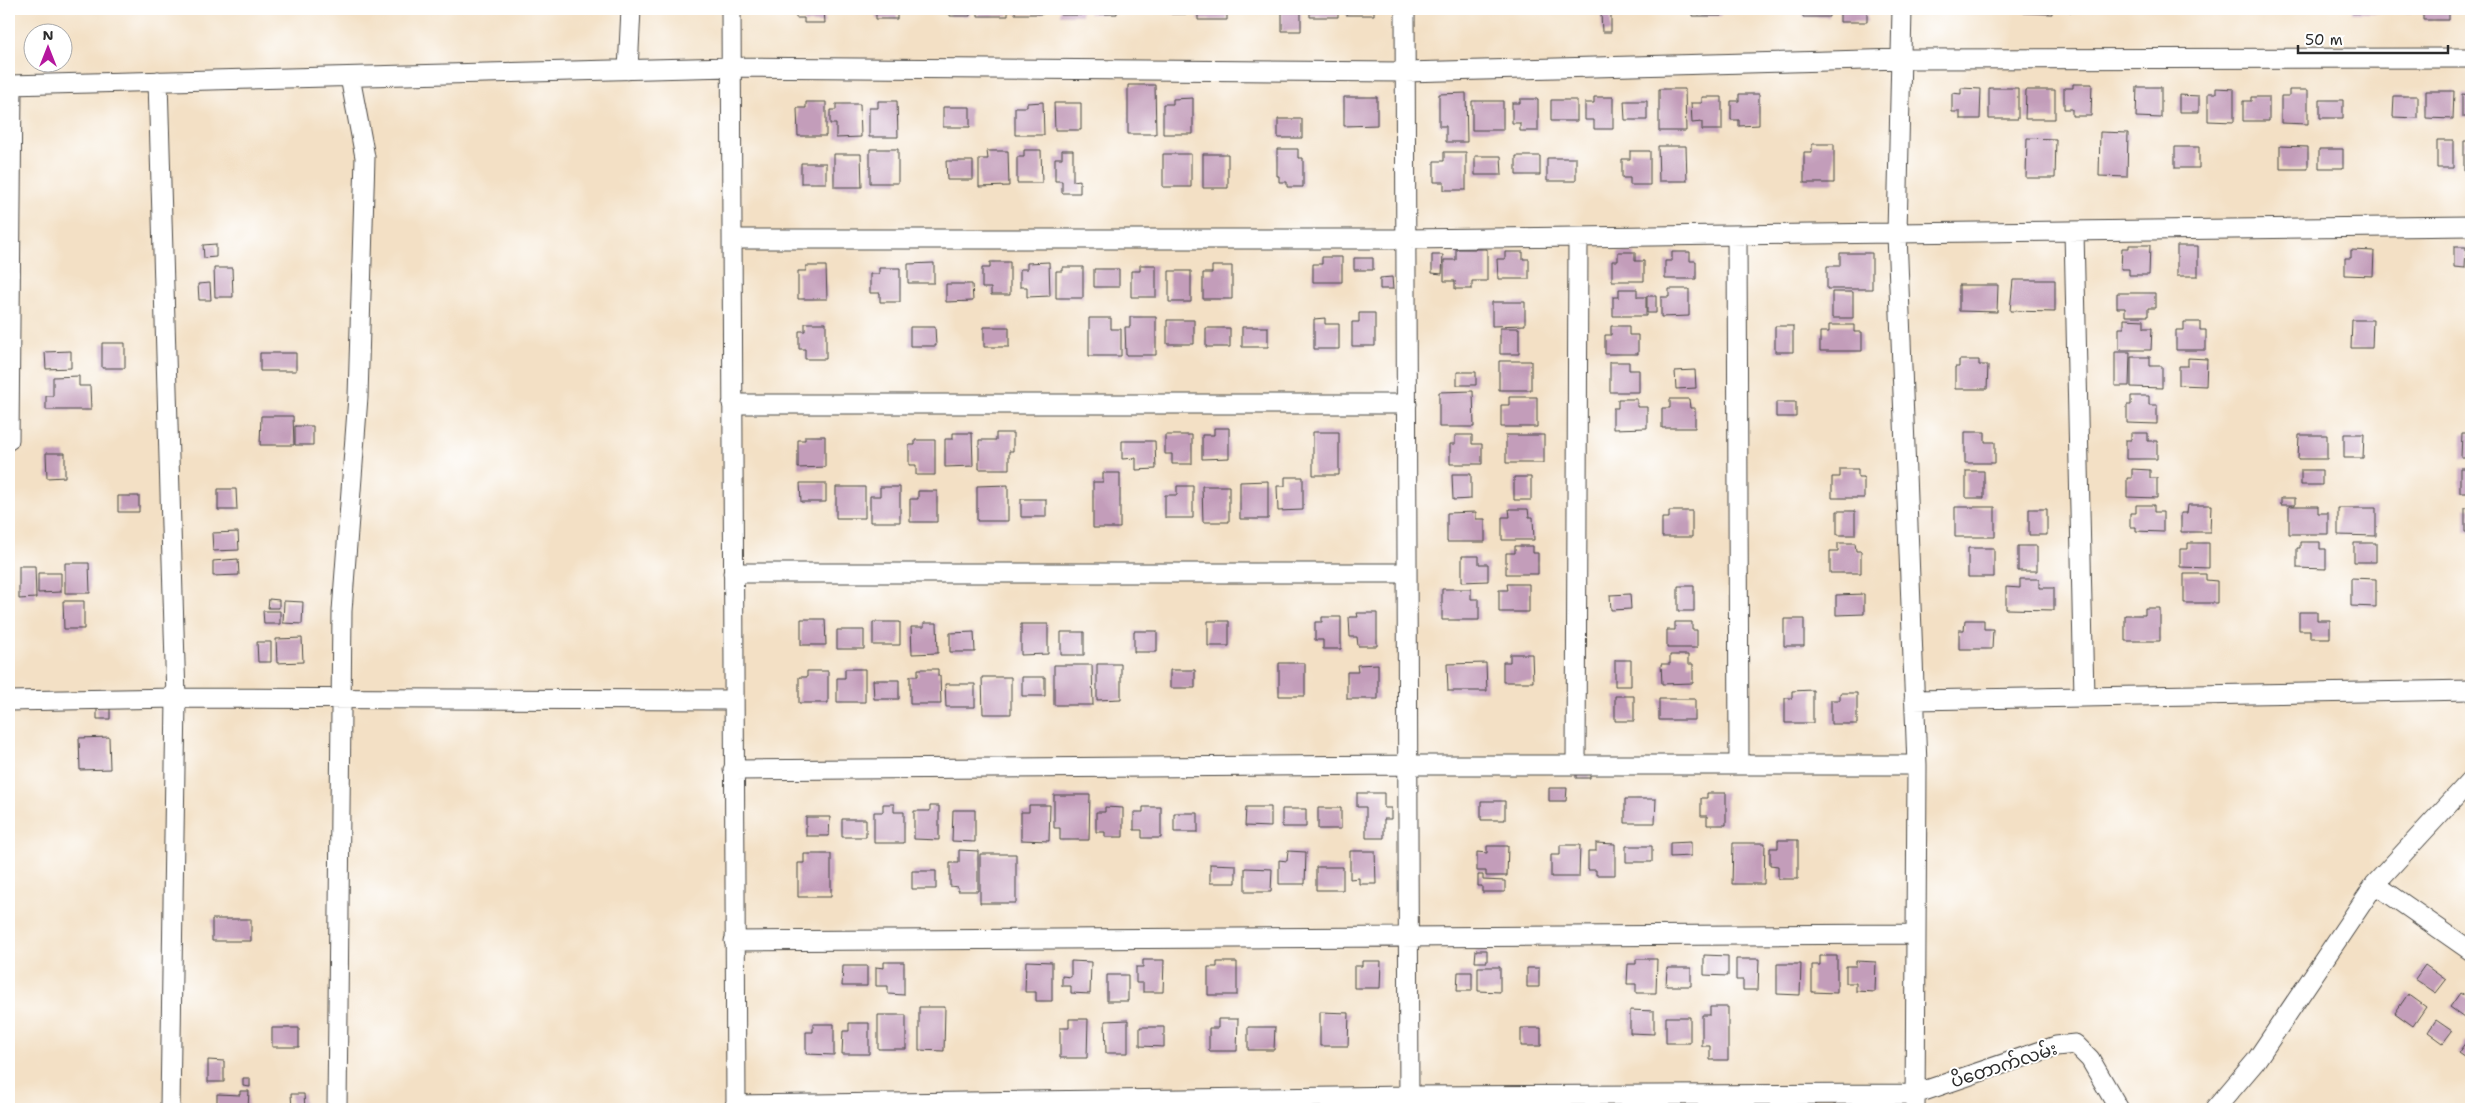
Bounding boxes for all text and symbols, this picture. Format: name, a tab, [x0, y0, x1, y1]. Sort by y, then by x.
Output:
north arrow	[22, 22, 72, 72]
scale bar	[2298, 22, 2448, 54]
text: N	[42, 26, 54, 44]
text: 50 m	[2305, 30, 2343, 50]
street label: ပိတောက်လမ်း	[1947, 1035, 2060, 1094]

